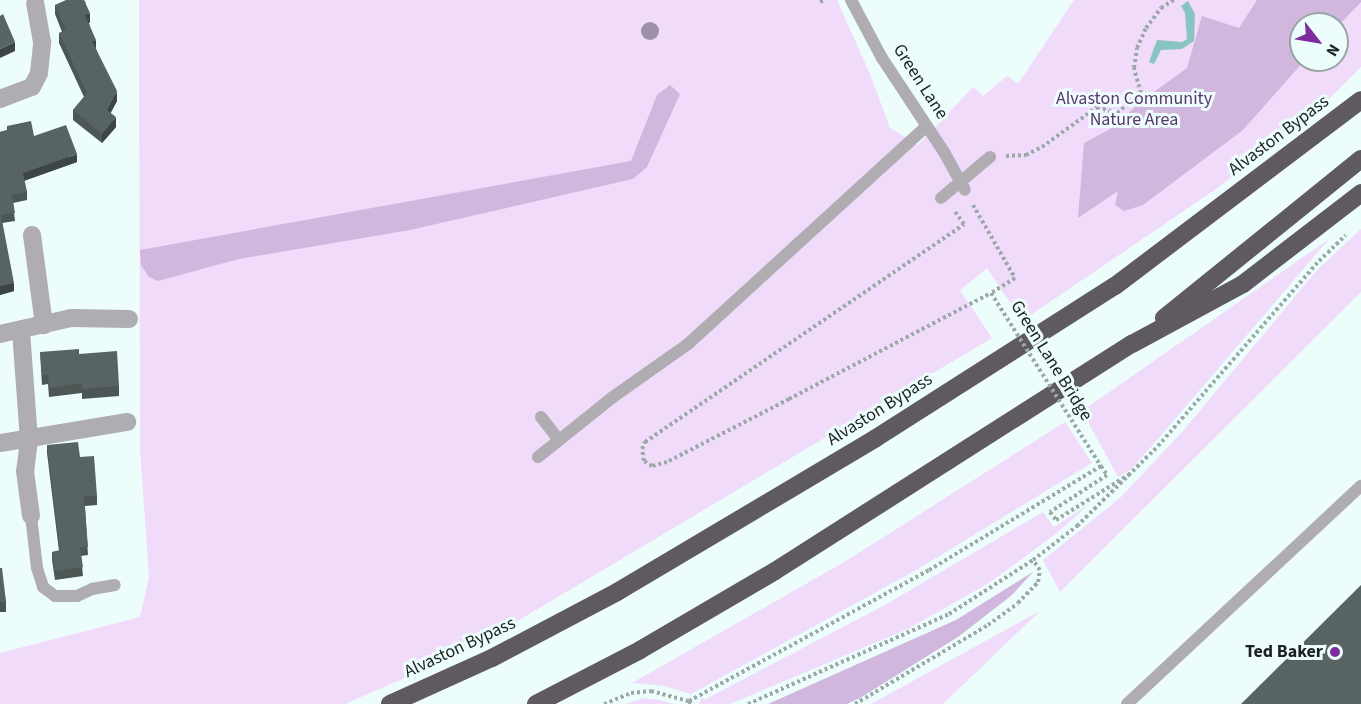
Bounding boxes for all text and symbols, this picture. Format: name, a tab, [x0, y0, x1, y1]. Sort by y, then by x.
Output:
north arrow	[1289, 12, 1349, 72]
street label: Green Lane	[888, 40, 952, 124]
text: N	[1321, 40, 1345, 60]
park label: Alvaston Community Nature Area	[1056, 89, 1212, 132]
street label: Alvaston Bypass	[1224, 91, 1334, 181]
street label: Green Lane Bridge	[1005, 297, 1097, 425]
street label: Alvaston Bypass	[823, 369, 937, 451]
street label: Alvaston Bypass	[401, 613, 519, 683]
place label: Ted Baker	[1245, 641, 1323, 663]
marker: Ted Baker	[1328, 645, 1342, 659]

